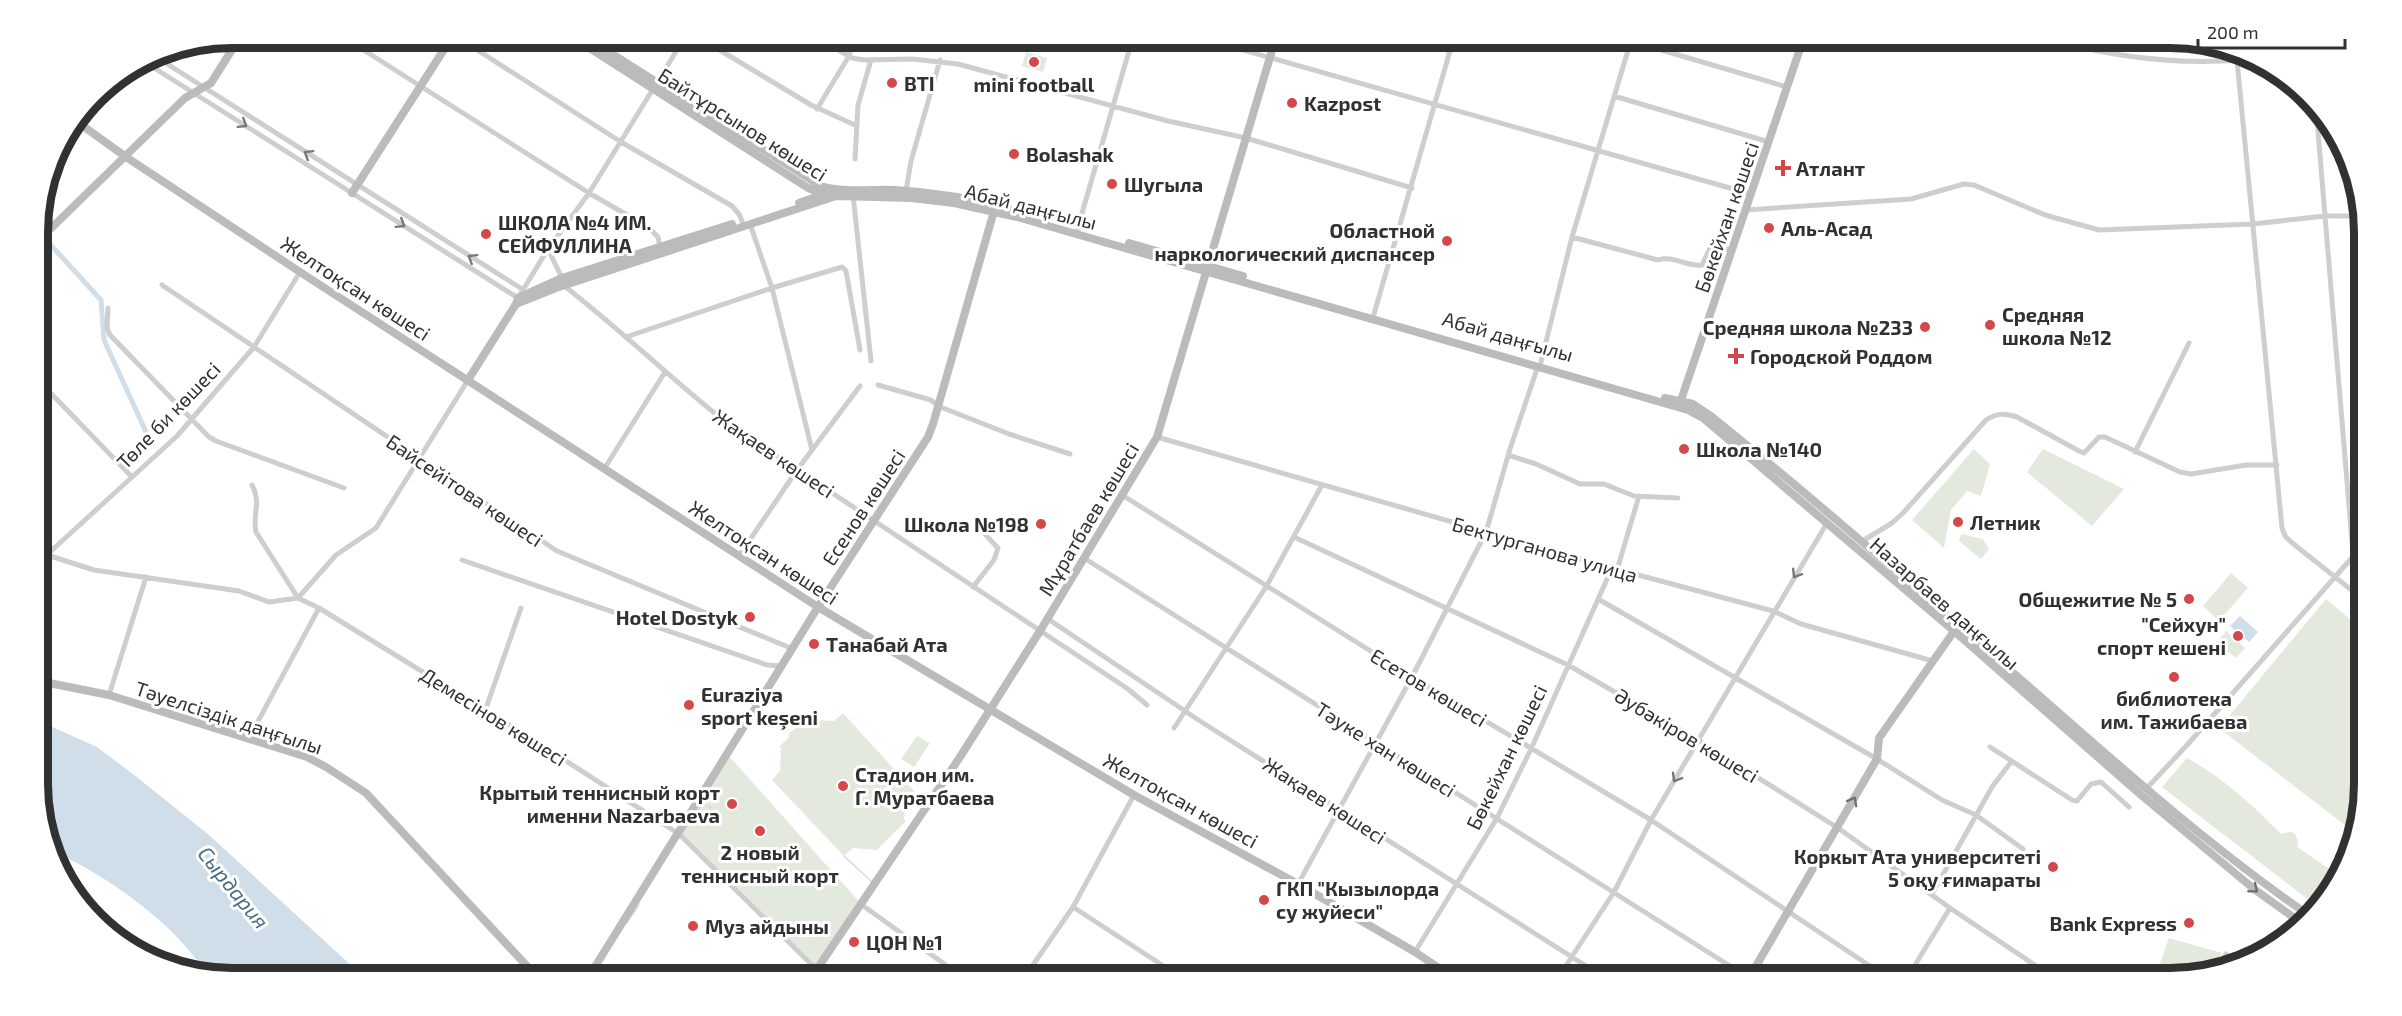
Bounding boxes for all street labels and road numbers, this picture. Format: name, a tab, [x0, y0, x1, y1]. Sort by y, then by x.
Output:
street label: Байтұрсынов көшесі	[654, 62, 832, 186]
street label: Бөкейхан көшесі	[1689, 138, 1763, 296]
street label: Абай даңғылы	[963, 178, 1099, 234]
street label: Желтоқсан көшесі	[277, 231, 435, 345]
street label: Абай даңғылы	[1440, 306, 1576, 366]
street label: Төле би көшесі	[111, 357, 225, 473]
street label: Жақаев көшесі	[709, 403, 839, 503]
street label: Байсейітова көшесі	[382, 429, 548, 551]
street label: Мұратбаев көшесі	[1033, 438, 1143, 600]
street label: Есенов көшесі	[816, 444, 910, 570]
street label: Желтоқсан көшесі	[685, 495, 843, 609]
street label: Бектурганова улица	[1449, 511, 1640, 588]
street label: Назарбаев даңғылы	[1866, 532, 2024, 674]
street label: Есетов көшесі	[1366, 643, 1492, 731]
street label: Демесінов көшесі	[417, 661, 571, 771]
street label: Тәуелсіздік даңғылы	[132, 675, 326, 760]
street label: Бөкейхан көшесі	[1461, 681, 1551, 833]
street label: Әубәкіров көшесі	[1610, 683, 1763, 788]
street label: Тәуке хан көшесі	[1311, 696, 1460, 803]
street label: Желтоқсан көшесі	[1100, 748, 1262, 852]
street label: Жақаев көшесі	[1259, 751, 1391, 849]

